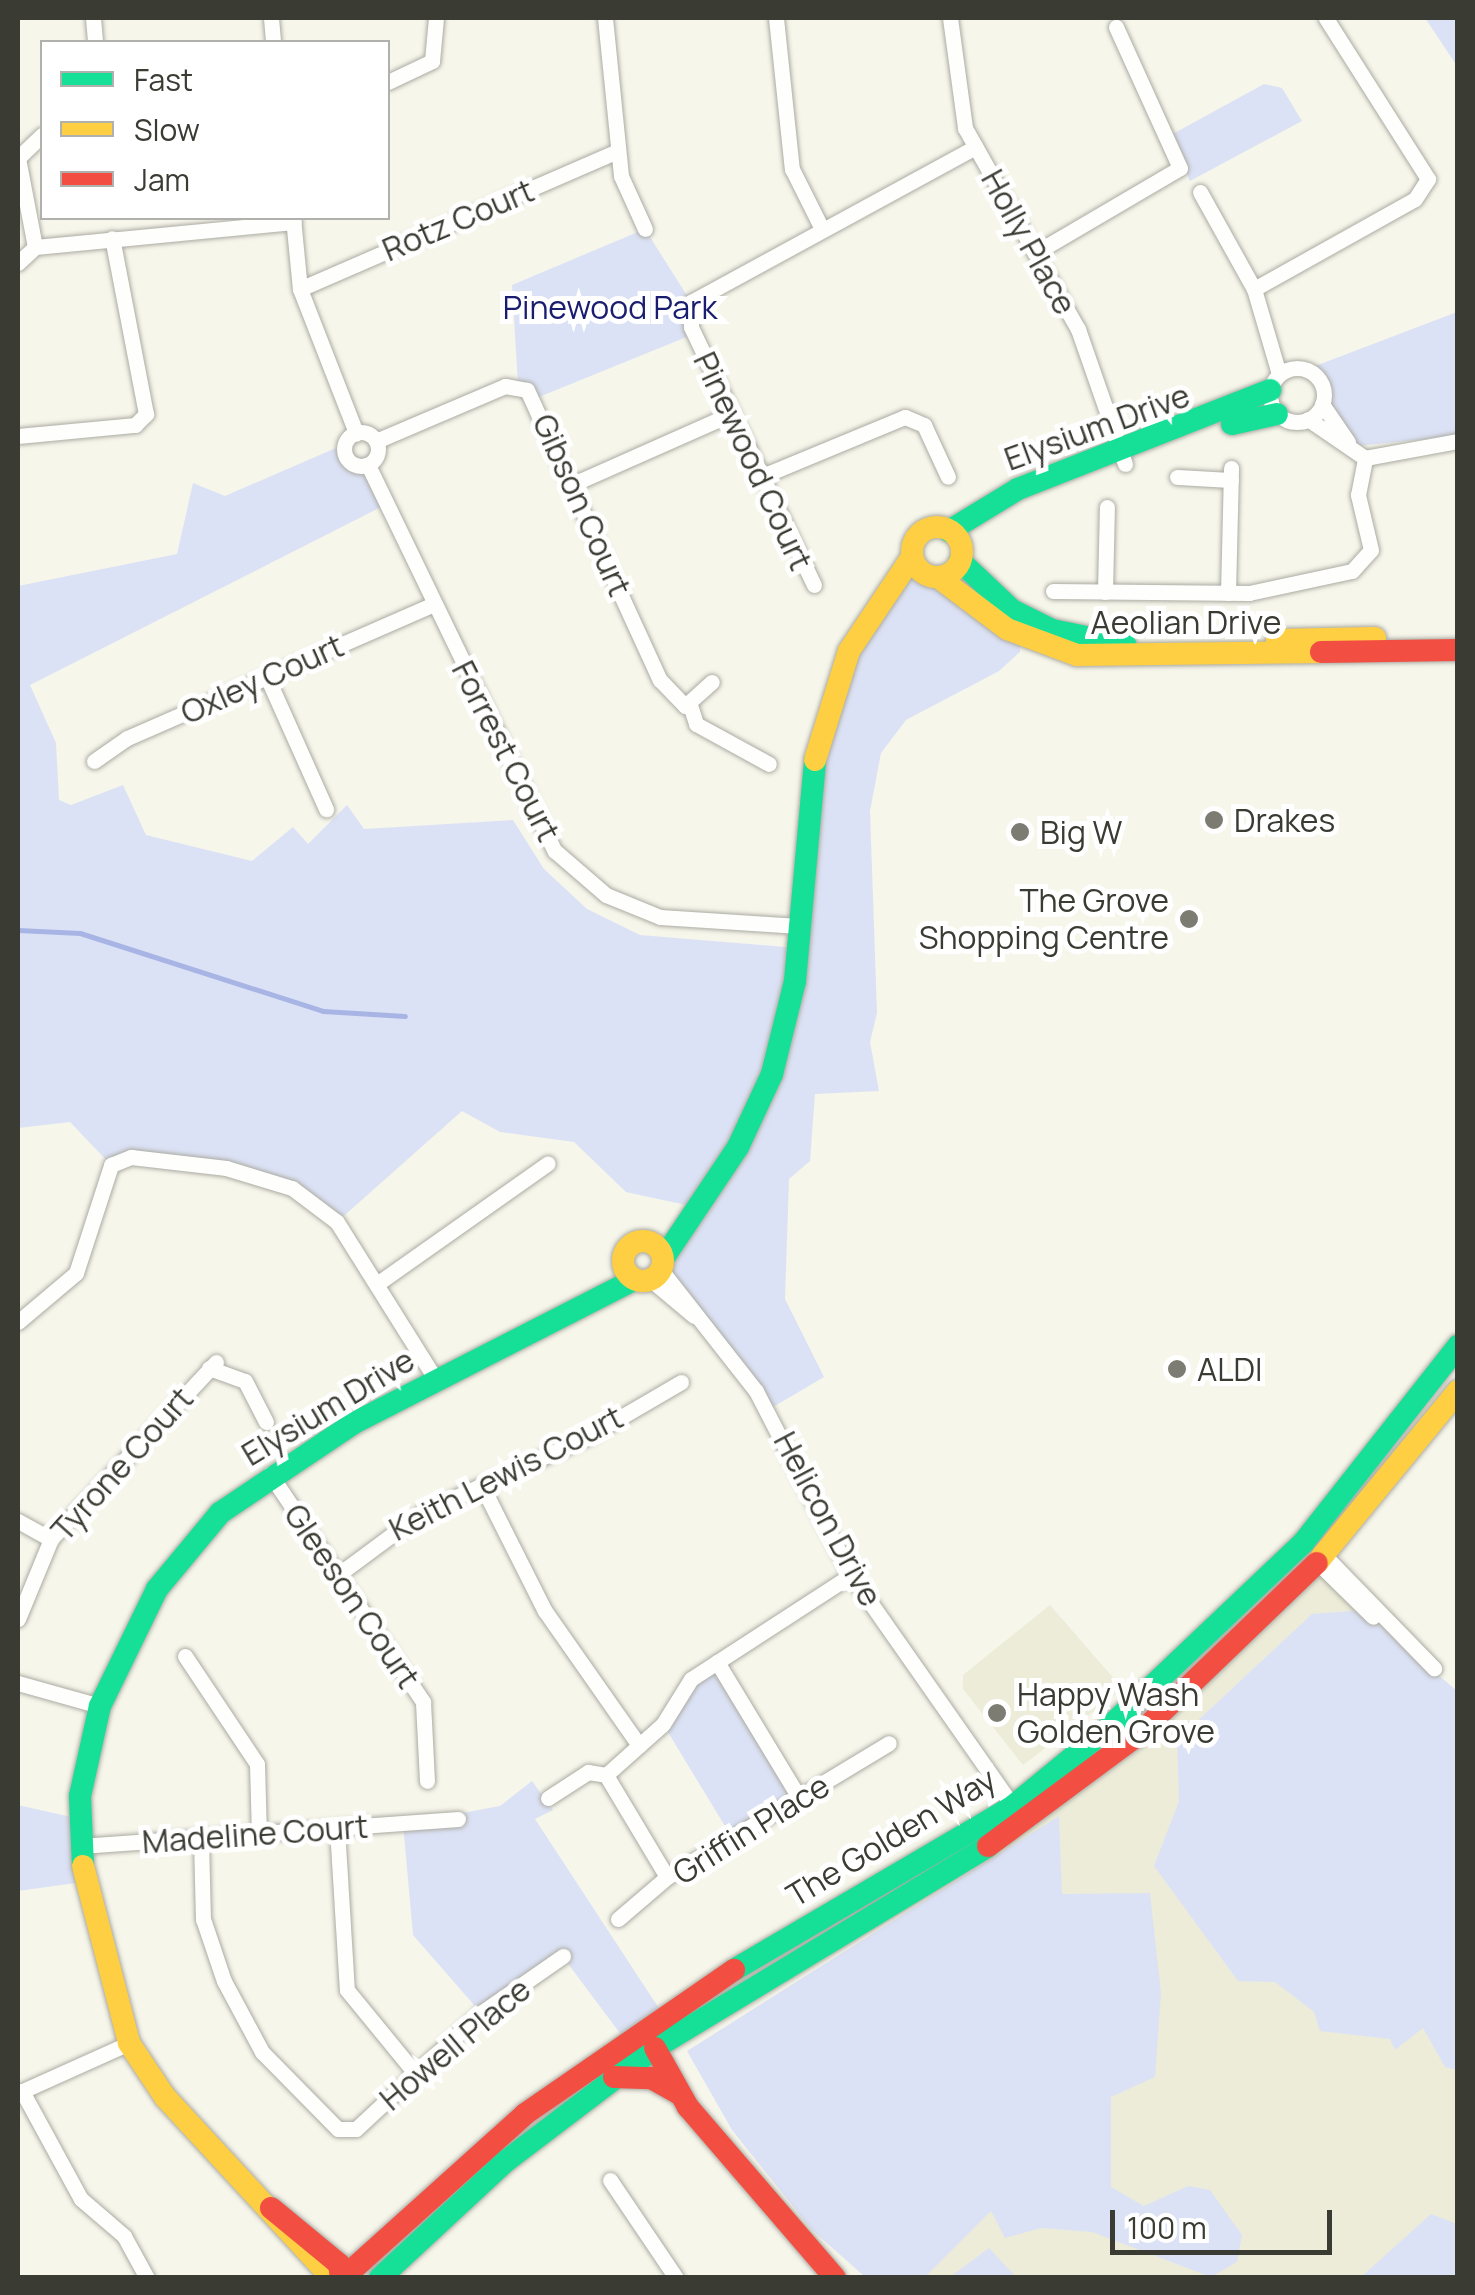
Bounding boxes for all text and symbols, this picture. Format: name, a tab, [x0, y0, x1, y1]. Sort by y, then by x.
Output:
legend	[40, 40, 390, 220]
text: Fast	[134, 59, 193, 100]
text: Slow	[134, 109, 200, 150]
text: Jam	[134, 159, 190, 200]
street label: Holly Place	[974, 163, 1084, 321]
street label: Rotz Court	[377, 171, 539, 269]
park label: Pinewood Park	[503, 288, 717, 326]
street label: Pinewood Court	[686, 346, 820, 576]
street label: Elysium Drive	[999, 376, 1195, 478]
street label: Gibson Court	[525, 408, 639, 602]
street label: Aeolian Drive	[1091, 603, 1281, 641]
street label: Oxley Court	[175, 626, 349, 732]
street label: Forrest Court	[444, 654, 568, 848]
place label: Drakes	[1234, 801, 1335, 839]
marker: Drakes	[1203, 809, 1225, 831]
place label: Big W	[1040, 813, 1122, 851]
marker: Big W	[1009, 821, 1031, 843]
place label: The Grove Shopping Centre	[919, 882, 1169, 957]
marker: The Grove Shopping Centre	[1178, 908, 1200, 930]
street label: Elysium Drive	[235, 1341, 421, 1473]
place label: ALDI	[1197, 1350, 1263, 1388]
marker: ALDI	[1166, 1358, 1188, 1380]
street label: Tyrone Court	[43, 1379, 201, 1549]
street label: Keith Lewis Court	[383, 1398, 629, 1548]
street label: Helicon Drive	[766, 1425, 890, 1613]
street label: Gleeson Court	[276, 1497, 428, 1695]
place label: Happy Wash Golden Grove	[1017, 1676, 1215, 1751]
marker: Happy Wash Golden Grove	[986, 1702, 1008, 1724]
street label: The Golden Way	[780, 1760, 1002, 1914]
street label: Griffin Place	[666, 1766, 836, 1892]
street label: Madeline Court	[141, 1807, 369, 1861]
street label: Howell Place	[372, 1970, 538, 2118]
scale bar	[1115, 2190, 1338, 2252]
text: 100 m	[1127, 2207, 1207, 2248]

